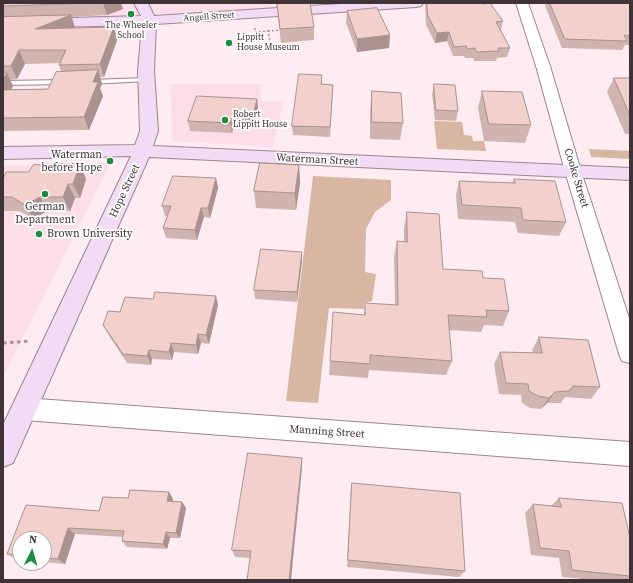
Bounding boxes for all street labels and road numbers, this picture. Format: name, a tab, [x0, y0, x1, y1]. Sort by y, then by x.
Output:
street label: Angell Street	[183, 10, 235, 24]
street label: Cooke Street	[561, 147, 591, 209]
street label: Waterman Street	[276, 151, 358, 169]
street label: Hope Street	[107, 162, 143, 220]
street label: Manning Street	[289, 423, 365, 441]

